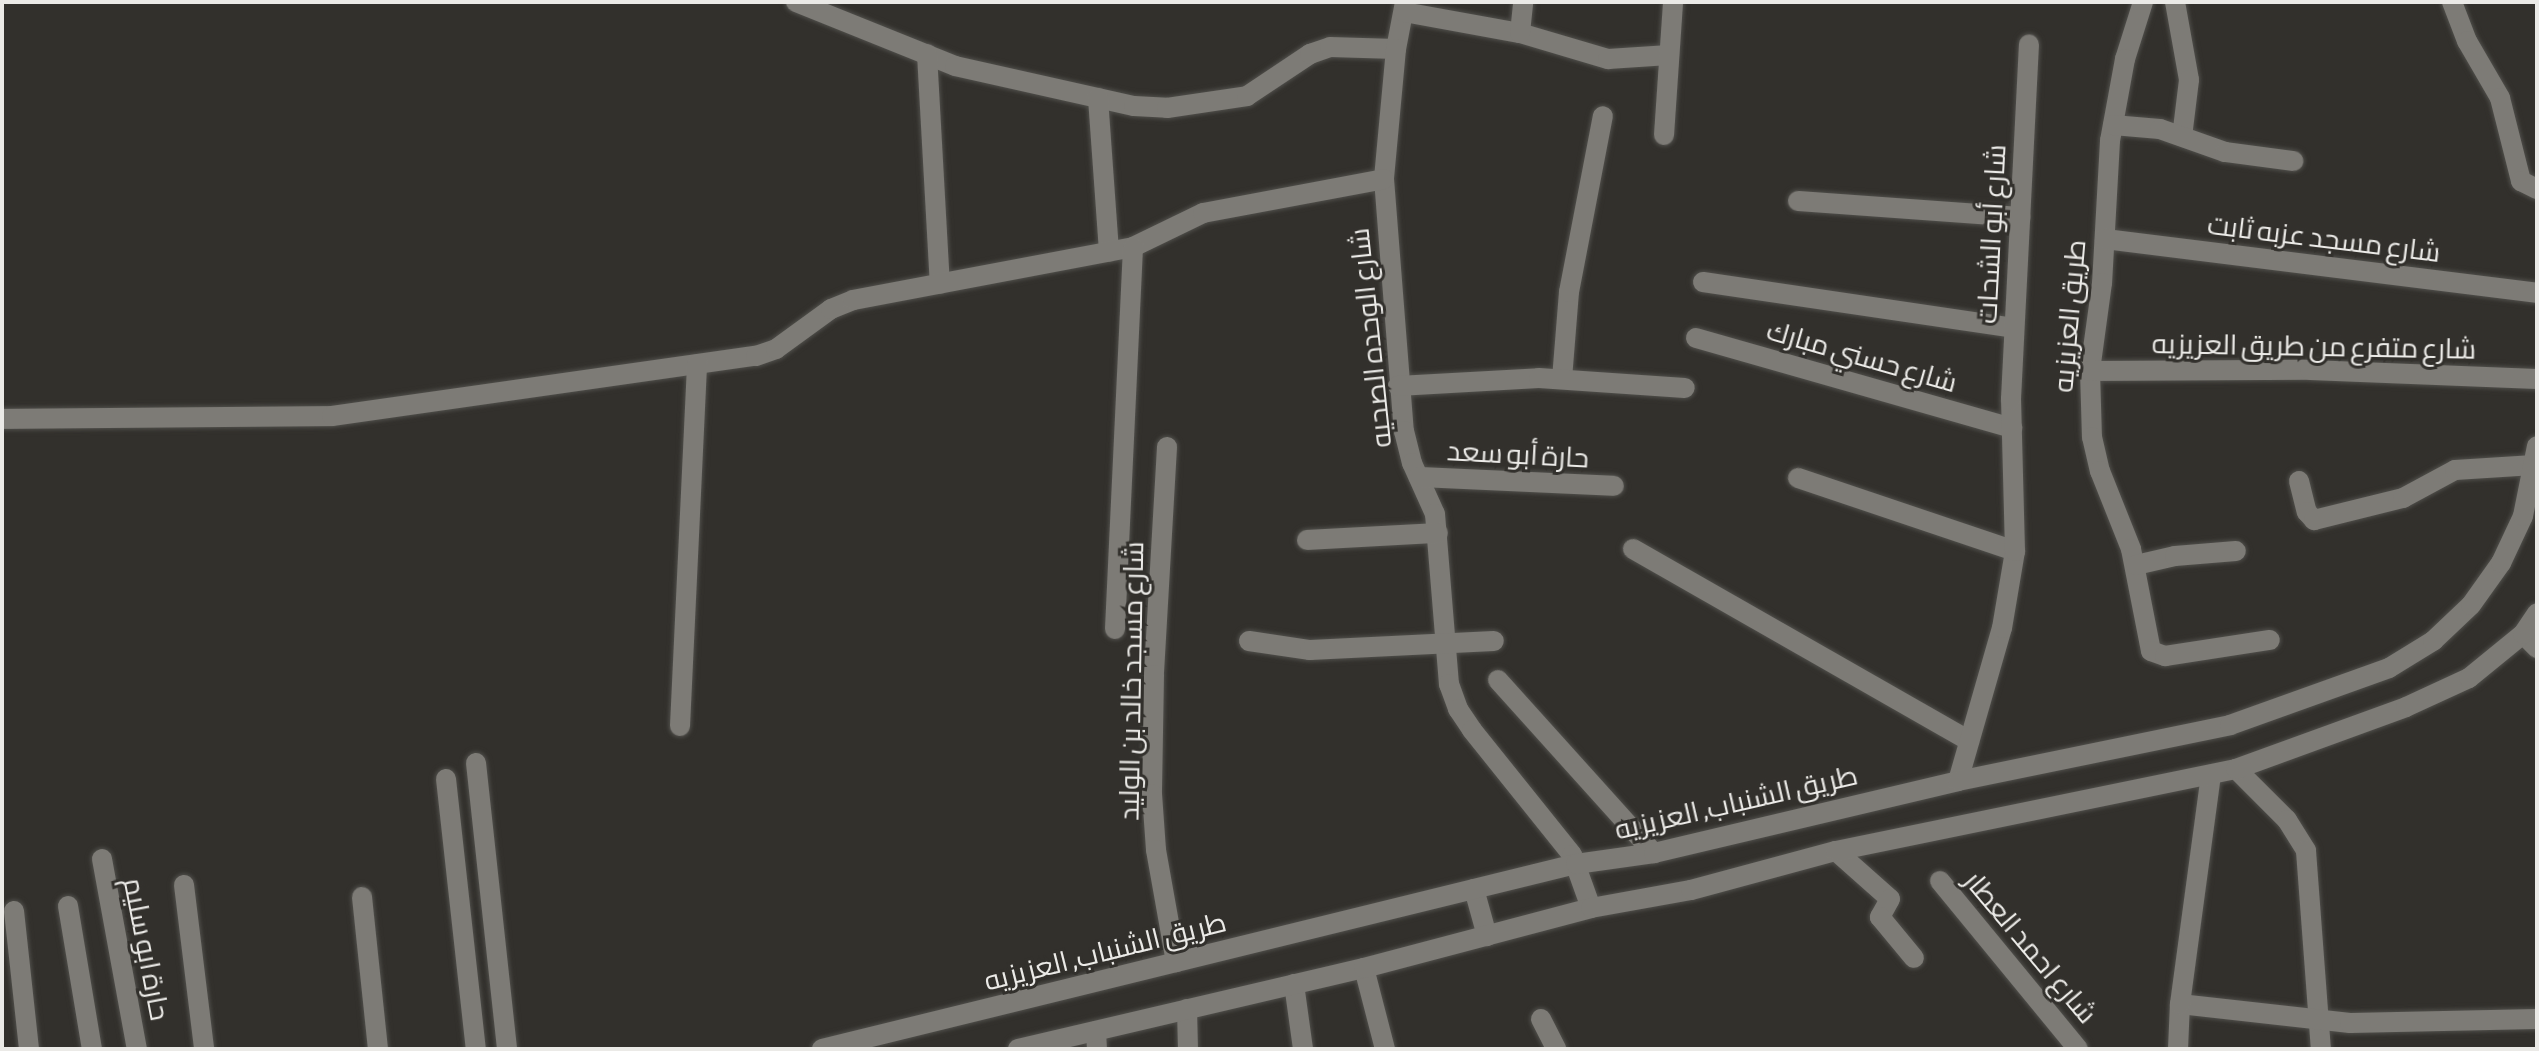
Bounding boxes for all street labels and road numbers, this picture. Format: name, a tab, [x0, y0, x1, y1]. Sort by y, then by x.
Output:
street label: شارع أبو الشحات	[1970, 143, 2012, 325]
street label: شارع مسجد عزبه ثابت	[2206, 207, 2442, 269]
street label: شارع الوحده الصحيه	[1342, 227, 1398, 449]
street label: طريق العزيزيه	[2046, 238, 2092, 394]
street label: شارع حسني مبارك	[1763, 313, 1961, 399]
street label: شارع متفرع من طريق العزيزيه	[2151, 326, 2477, 366]
street label: حارة أبو سعد	[1446, 433, 1590, 475]
street label: شارع مسجد خالد بن الوليد	[1112, 541, 1150, 821]
street label: طريق الشنباب, العزيزيه	[1611, 758, 1861, 846]
street label: شارع احمد العطار	[1958, 864, 2104, 1030]
street label: حارة ابو سليم	[117, 875, 177, 1023]
street label: طريق الشنباب, العزيزيه	[980, 905, 1230, 997]

